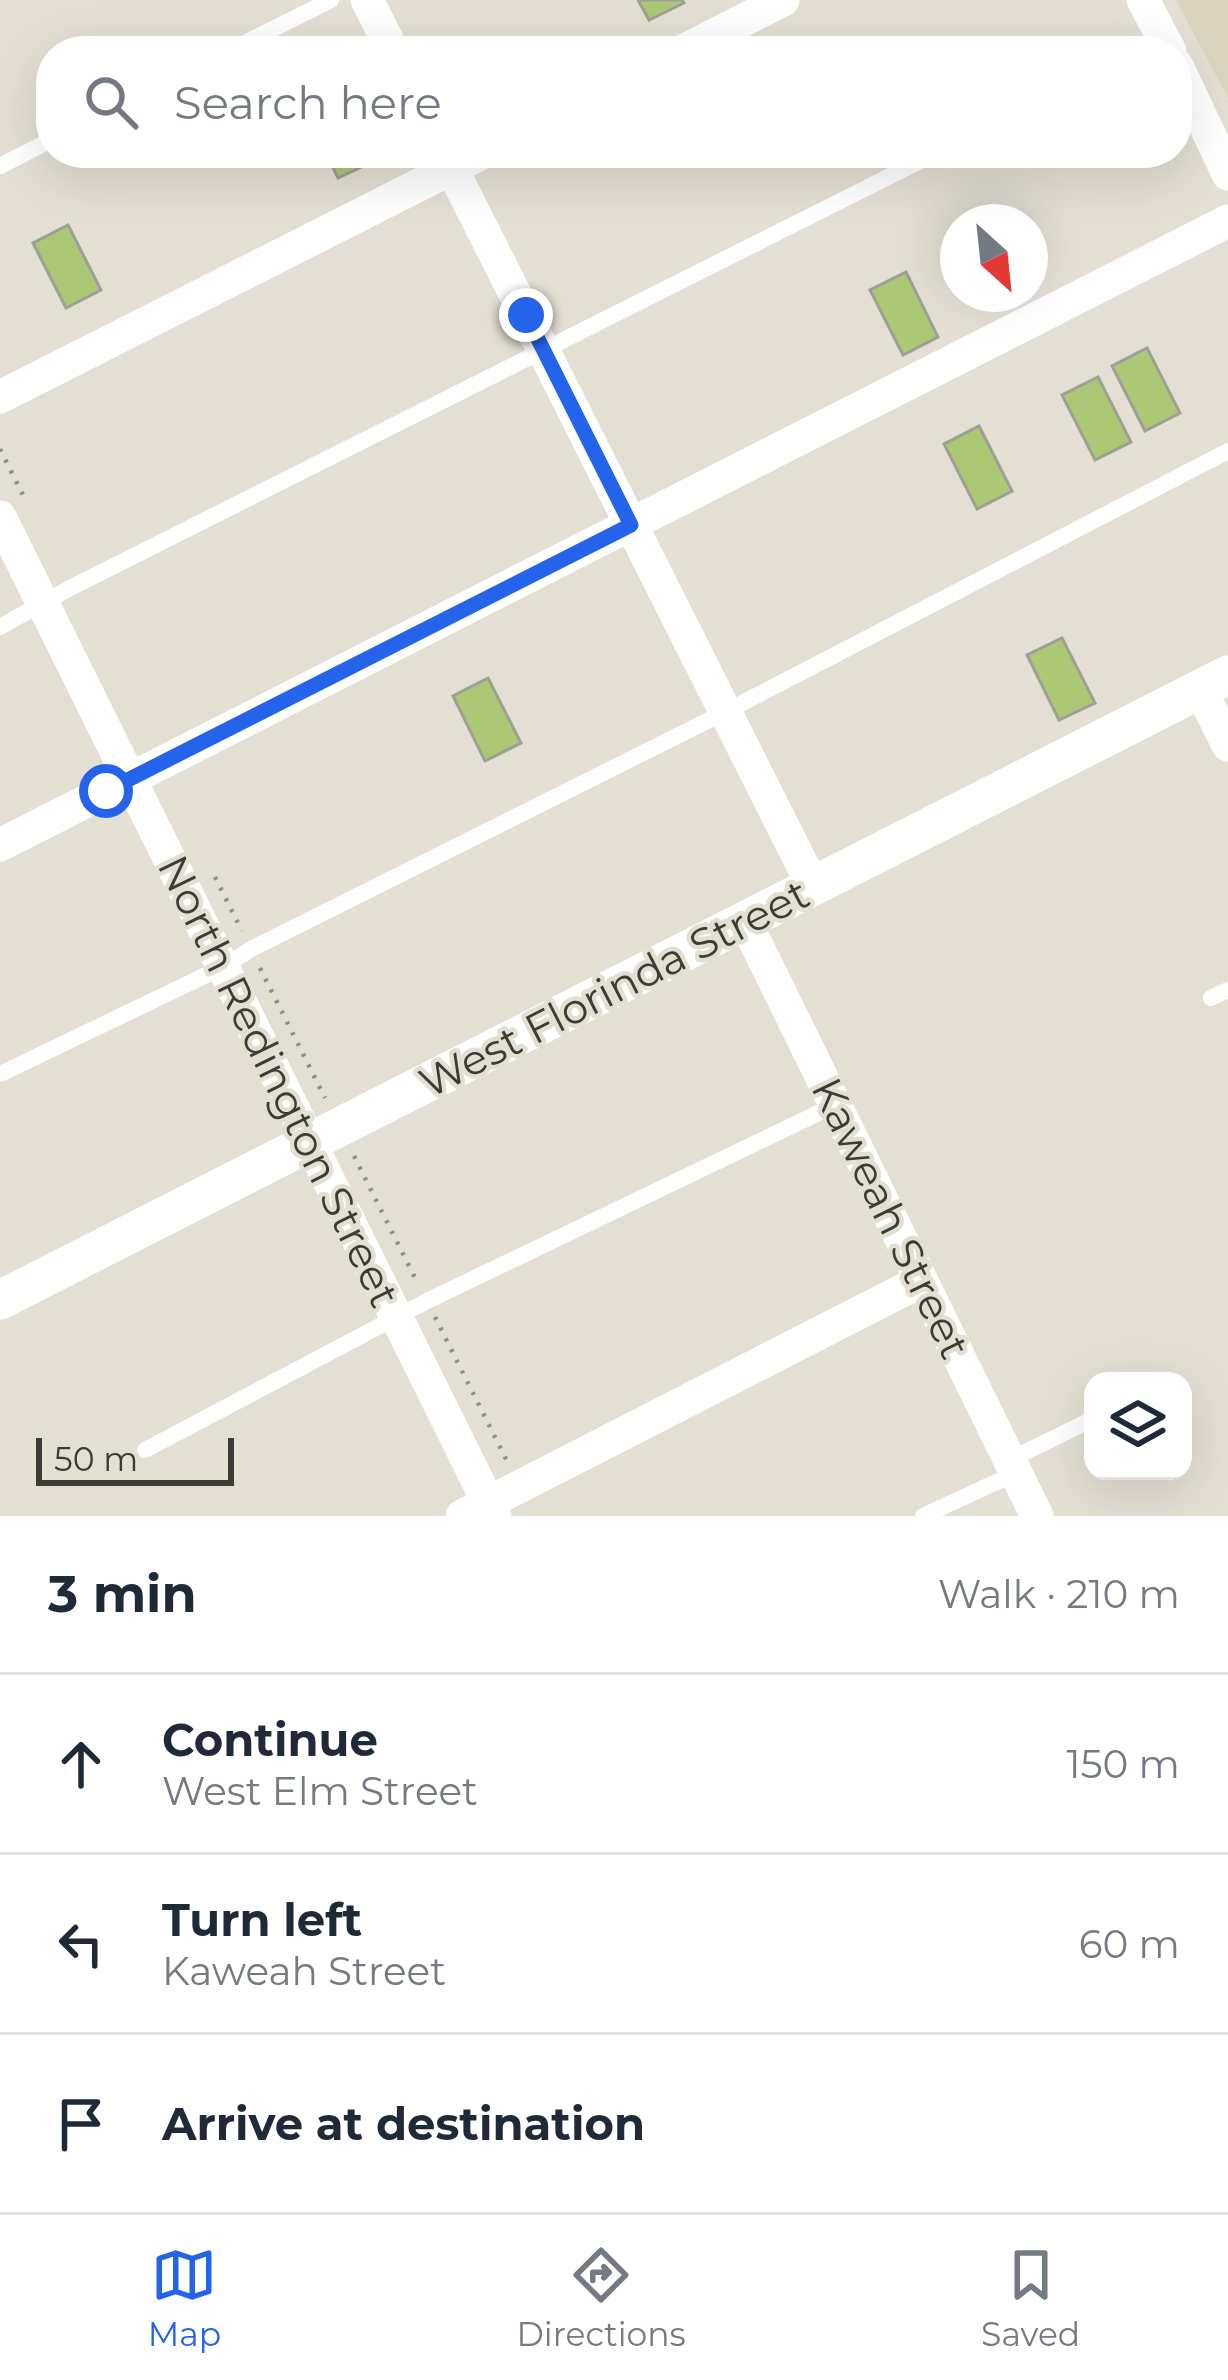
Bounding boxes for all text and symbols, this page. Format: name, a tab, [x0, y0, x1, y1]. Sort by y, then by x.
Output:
search box	[36, 36, 1192, 168]
icon: search	[78, 69, 144, 135]
text: Search here	[174, 75, 442, 130]
north arrow	[940, 204, 1048, 312]
route end	[499, 288, 553, 342]
route start	[79, 764, 133, 818]
street label: North Redington Street	[147, 847, 411, 1315]
street label: West Florinda Street	[411, 867, 817, 1109]
street label: Kaweah Street	[801, 1069, 981, 1367]
map controls	[1084, 1372, 1192, 1480]
button: layers	[1084, 1372, 1192, 1480]
scale bar	[36, 1432, 234, 1485]
text: 50 m	[54, 1439, 138, 1479]
text: 3 min	[48, 1563, 197, 1625]
text: Walk · 210 m	[938, 1570, 1180, 1618]
text: Continue	[162, 1712, 378, 1767]
icon: ahead	[48, 1731, 114, 1797]
text: 150 m	[1066, 1740, 1180, 1788]
text: West Elm Street	[162, 1767, 478, 1815]
text: Turn left	[162, 1892, 362, 1947]
icon: left	[48, 1911, 114, 1977]
text: 60 m	[1079, 1920, 1180, 1968]
text: Kaweah Street	[162, 1947, 446, 1995]
icon: arrive	[48, 2091, 114, 2157]
text: Arrive at destination	[162, 2096, 645, 2151]
tab: Map	[148, 2242, 221, 2354]
tab: Directions	[517, 2242, 686, 2354]
tab: Saved	[981, 2242, 1080, 2354]

